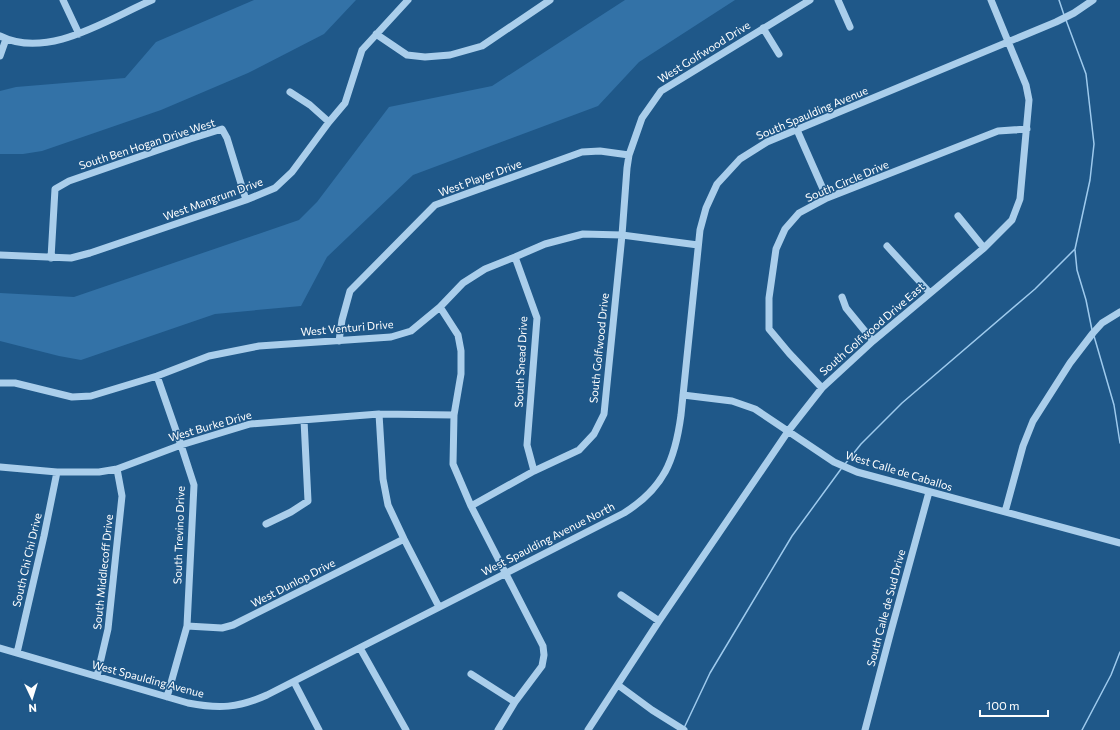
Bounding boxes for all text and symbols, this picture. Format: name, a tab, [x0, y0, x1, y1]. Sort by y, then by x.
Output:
street label: West Golfwood Drive	[655, 18, 752, 85]
street label: South Spaulding Avenue	[754, 83, 870, 142]
street label: South Ben Hogan Drive West	[77, 115, 217, 172]
street label: West Player Drive	[436, 156, 523, 199]
street label: South Circle Drive	[803, 157, 891, 204]
street label: West Mangrum Drive	[161, 174, 265, 223]
street label: South Golfwood Drive East	[817, 279, 927, 378]
street label: South Golfwood Drive	[586, 292, 611, 404]
street label: South Snead Drive	[512, 316, 529, 408]
street label: West Venturi Drive	[300, 317, 394, 338]
street label: West Burke Drive	[167, 407, 253, 444]
street label: West Calle de Caballos	[844, 448, 954, 493]
street label: South Trevino Drive	[170, 486, 187, 584]
street label: West Spaulding Avenue North	[479, 499, 617, 578]
street label: South Chi Chi Drive	[9, 511, 44, 608]
street label: South Middlecoff Drive	[90, 513, 115, 630]
street label: South Calle de Sud Drive	[864, 548, 907, 668]
street label: West Dunlop Drive	[248, 556, 337, 609]
street label: West Spaulding Avenue	[91, 657, 206, 700]
north arrow	[12, 678, 52, 718]
scale bar	[980, 692, 1048, 718]
text: 100 m	[986, 698, 1020, 712]
text: N	[28, 702, 37, 715]

